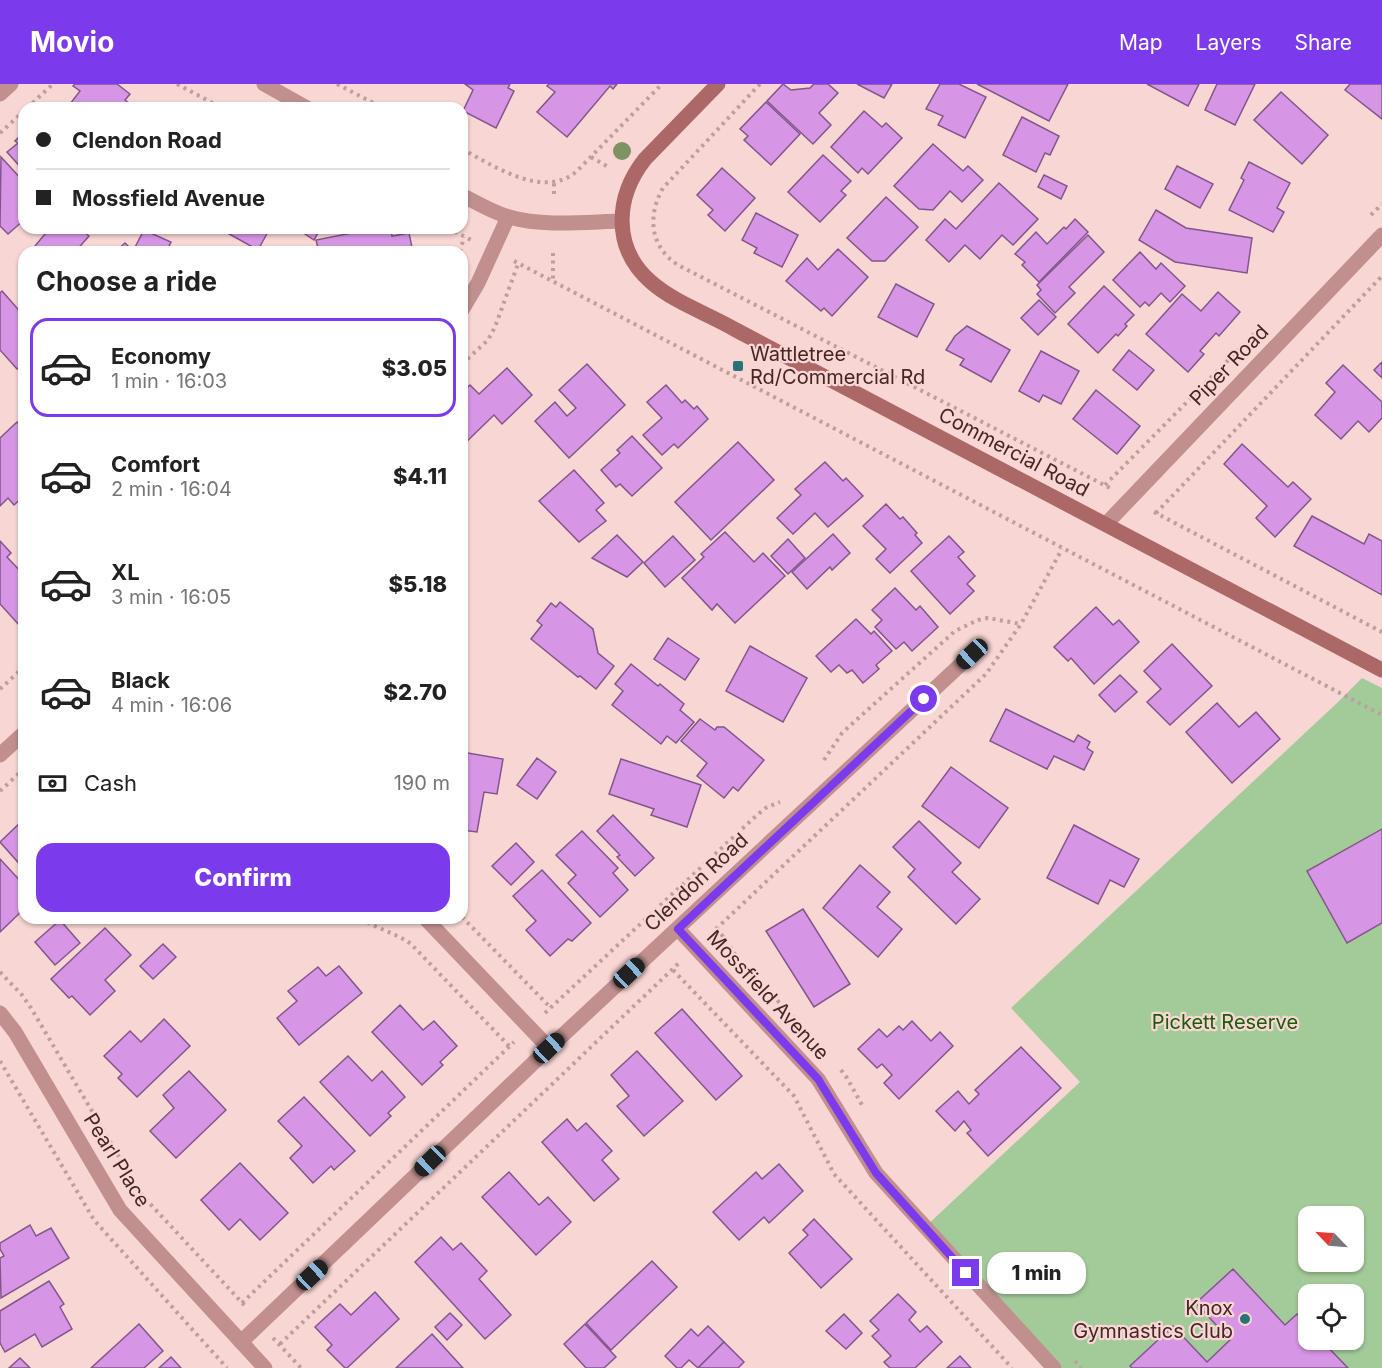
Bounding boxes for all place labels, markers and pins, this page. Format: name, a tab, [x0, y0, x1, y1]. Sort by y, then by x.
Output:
place label: Wattletree Rd/Commercial Rd	[750, 342, 925, 389]
marker: Wattletree Rd/Commercial Rd	[731, 359, 745, 373]
place label: Knox Gymnastics Club	[1073, 1296, 1233, 1343]
marker: Knox Gymnastics Club	[1238, 1312, 1252, 1326]

